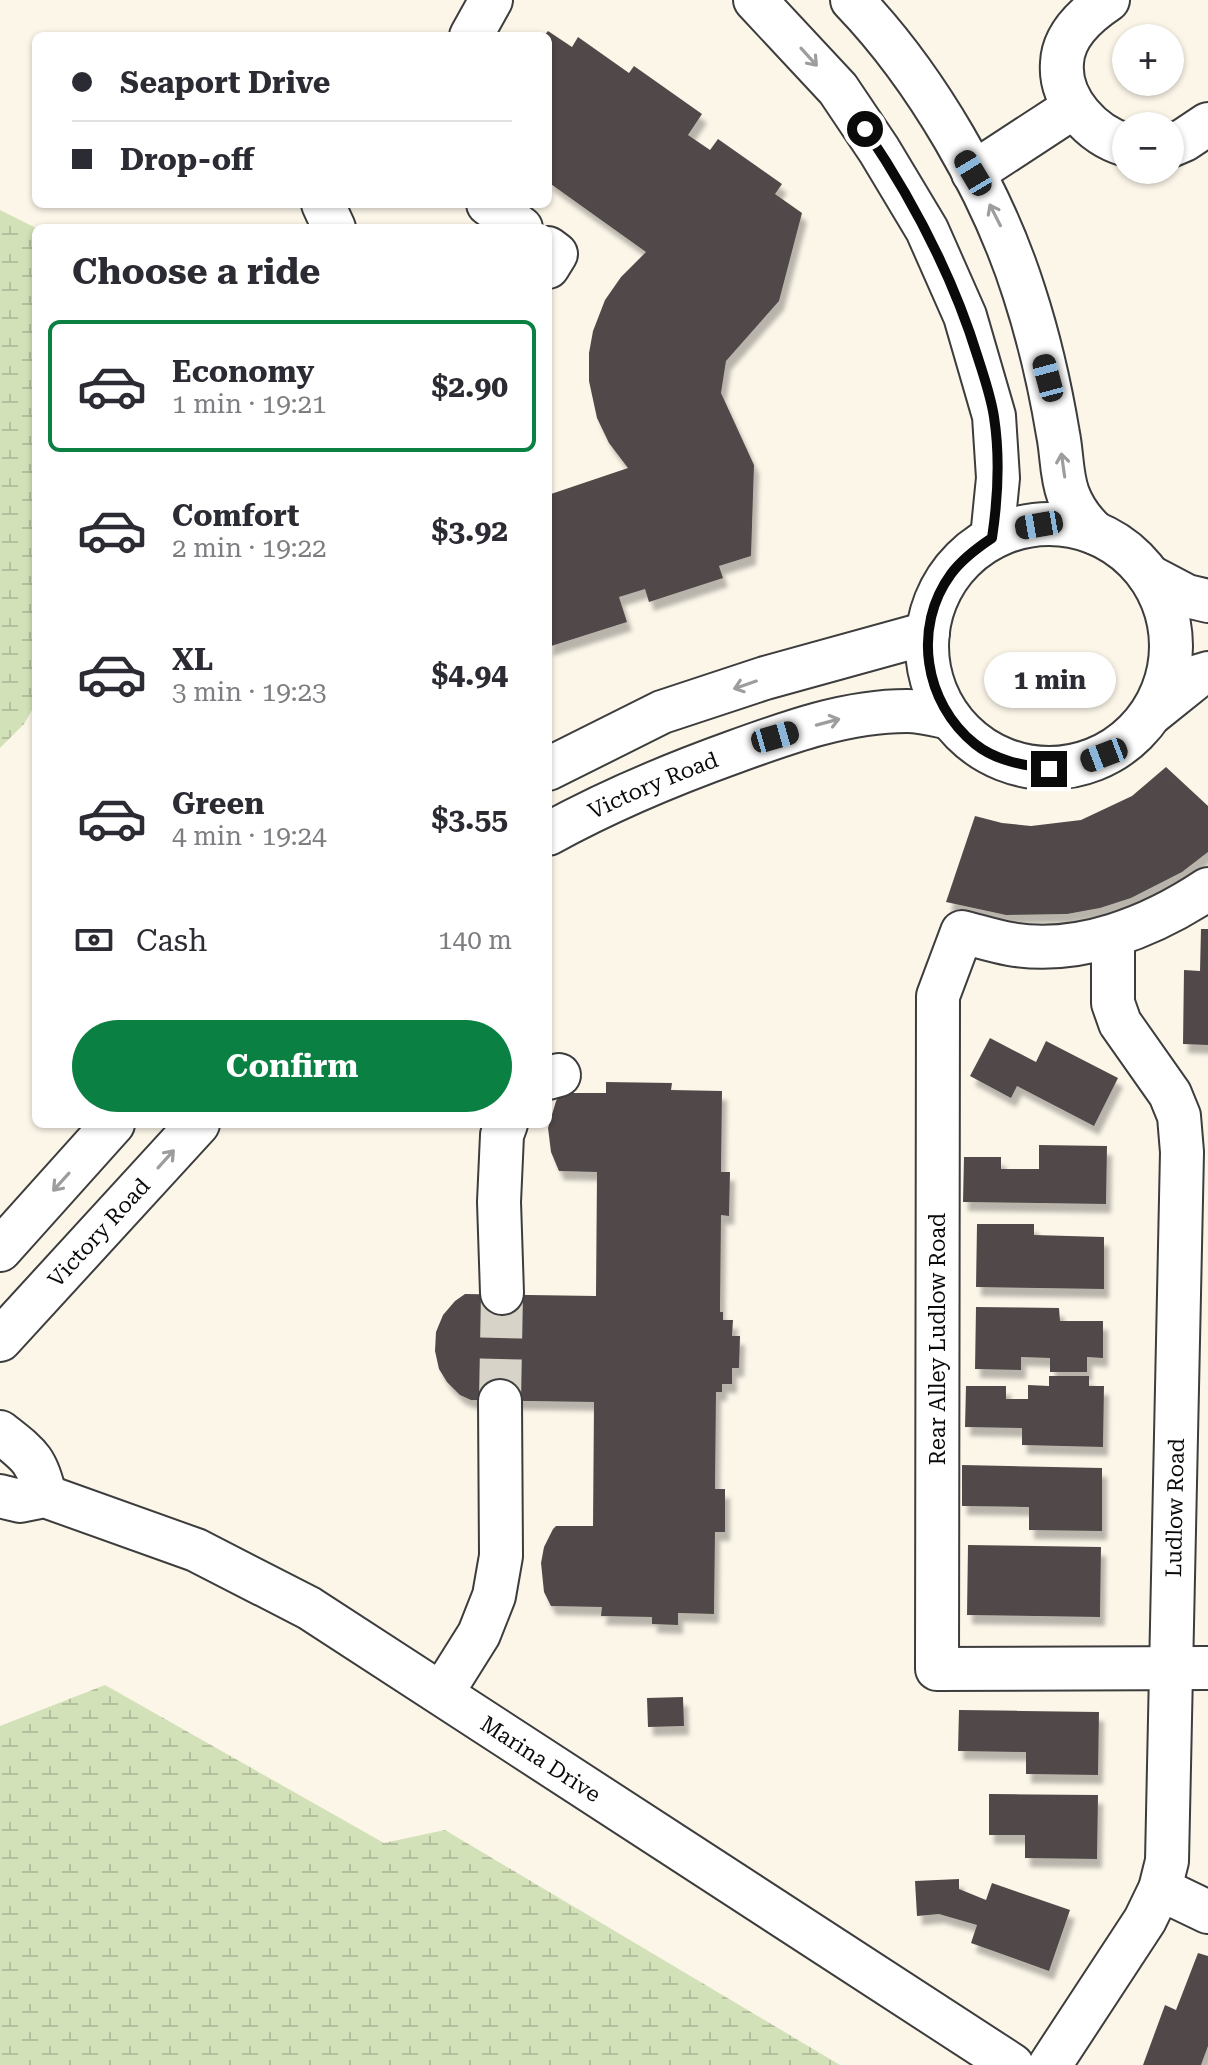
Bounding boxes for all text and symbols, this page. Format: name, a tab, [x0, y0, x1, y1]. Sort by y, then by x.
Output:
map controls	[1112, 24, 1184, 184]
button: +	[1112, 24, 1184, 96]
one-way arrow	[799, 46, 817, 66]
text: Seaport Drive	[120, 65, 330, 100]
route start	[847, 111, 883, 147]
button: −	[1112, 112, 1184, 184]
text: Drop-off	[120, 142, 254, 177]
car	[950, 146, 996, 200]
one-way arrow	[986, 204, 1002, 228]
text: Choose a ride	[72, 251, 320, 293]
icon: car	[76, 350, 148, 422]
car	[1030, 352, 1066, 404]
text: Economy	[172, 354, 314, 389]
text: $2.90	[431, 369, 508, 404]
text: 1 min · 19:21	[172, 389, 327, 419]
one-way arrow	[1055, 453, 1070, 478]
icon: car	[76, 494, 148, 566]
text: Comfort	[172, 498, 299, 533]
car	[1013, 509, 1065, 541]
text: $3.92	[431, 513, 508, 548]
text: 2 min · 19:22	[172, 533, 327, 563]
icon: car	[76, 638, 148, 710]
text: XL	[172, 642, 213, 677]
callout: 1 min	[983, 653, 1115, 709]
text: $4.94	[431, 657, 508, 692]
text: 1 min	[1014, 665, 1086, 695]
text: 3 min · 19:23	[172, 677, 327, 707]
one-way arrow	[733, 678, 758, 693]
one-way arrow	[814, 714, 840, 729]
car	[749, 719, 801, 755]
car	[1077, 735, 1131, 775]
street label: Victory Road	[584, 747, 721, 824]
route end	[1031, 751, 1067, 787]
icon: car	[76, 782, 148, 854]
text: Green	[172, 786, 264, 821]
text: $3.55	[431, 801, 508, 836]
text: 4 min · 19:24	[172, 821, 327, 851]
icon: cash	[72, 918, 116, 962]
text: Cash	[136, 923, 207, 958]
text: 140 m	[438, 925, 512, 955]
button: Confirm	[72, 1020, 512, 1112]
one-way arrow	[157, 1150, 175, 1170]
one-way arrow	[52, 1172, 70, 1192]
street label: Victory Road	[43, 1173, 155, 1292]
street label: Rear Alley Ludlow Road	[925, 1213, 950, 1465]
street label: Ludlow Road	[1161, 1438, 1189, 1578]
street label: Marina Drive	[476, 1711, 605, 1807]

